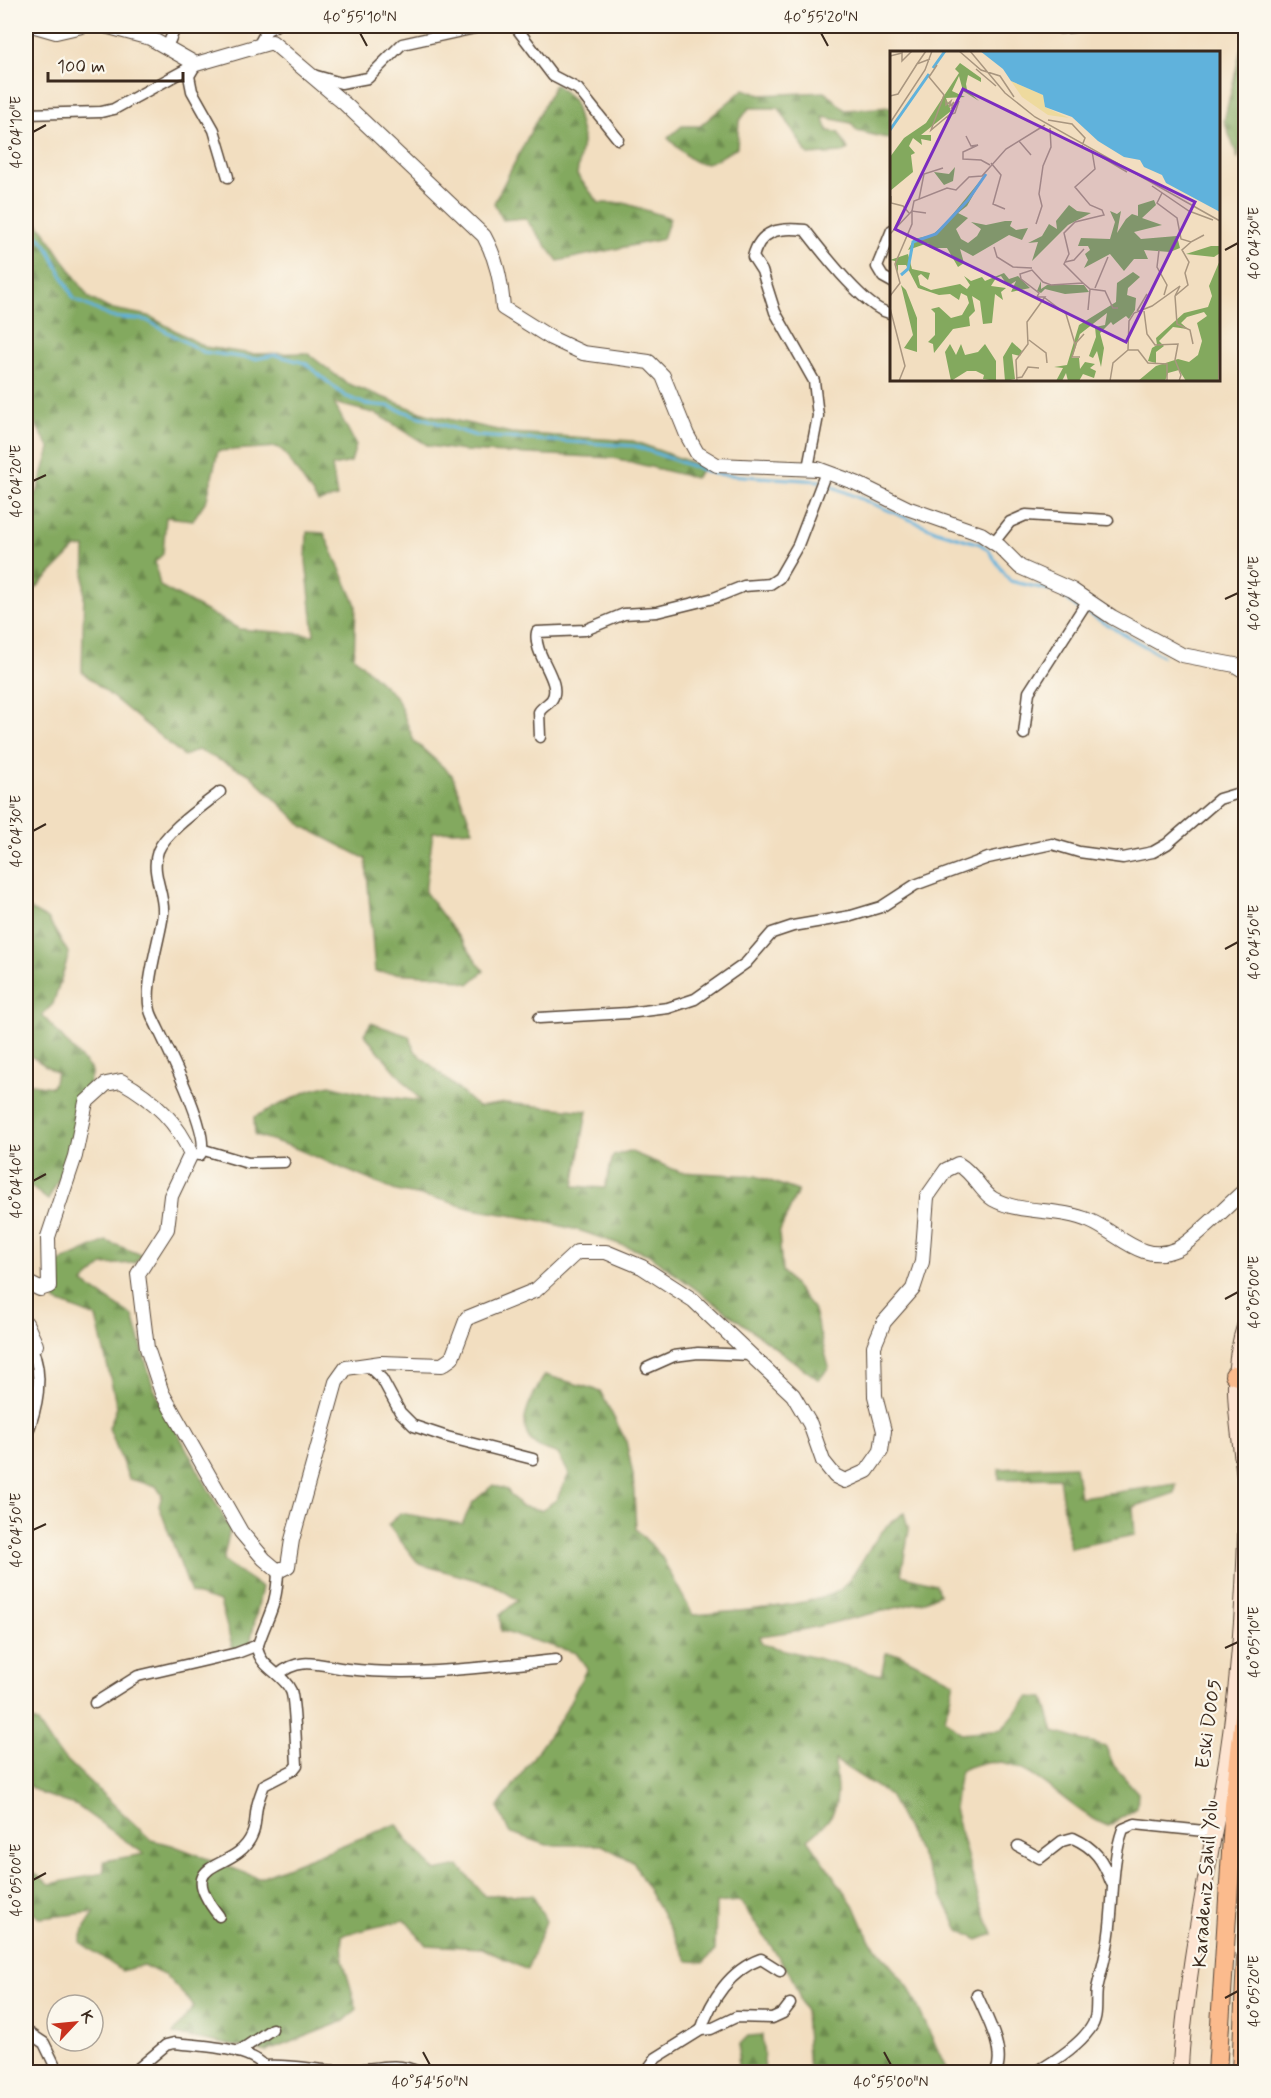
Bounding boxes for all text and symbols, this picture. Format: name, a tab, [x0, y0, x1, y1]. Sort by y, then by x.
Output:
text: 40°55'10"N	[323, 8, 397, 28]
text: 40°55'20"N	[784, 8, 858, 28]
scale bar	[48, 45, 183, 83]
inset map	[890, 51, 1220, 381]
text: 100 m	[57, 55, 105, 79]
text: 40°04'10"E	[7, 95, 27, 168]
text: 40°04'30"E	[1245, 206, 1265, 279]
text: 40°04'20"E	[7, 444, 27, 518]
text: 40°04'40"E	[1245, 555, 1265, 630]
text: 40°04'30"E	[7, 794, 27, 867]
text: 40°04'50"E	[1245, 904, 1265, 979]
text: 40°04'40"E	[7, 1143, 27, 1218]
text: 40°05'00"E	[1245, 1255, 1265, 1329]
text: 40°04'50"E	[7, 1492, 27, 1567]
text: 40°05'10"E	[1245, 1606, 1265, 1678]
street label: Eski D005	[1189, 1677, 1229, 1771]
street label: Karadeniz Sahil Yolu	[1187, 1799, 1225, 1969]
text: 40°05'00"E	[7, 1843, 27, 1917]
text: 40°05'20"E	[1245, 1955, 1265, 2027]
north arrow	[45, 1993, 105, 2053]
text: K	[75, 2007, 99, 2027]
text: 40°54'50"N	[392, 2073, 468, 2093]
text: 40°55'00"N	[854, 2073, 928, 2093]

